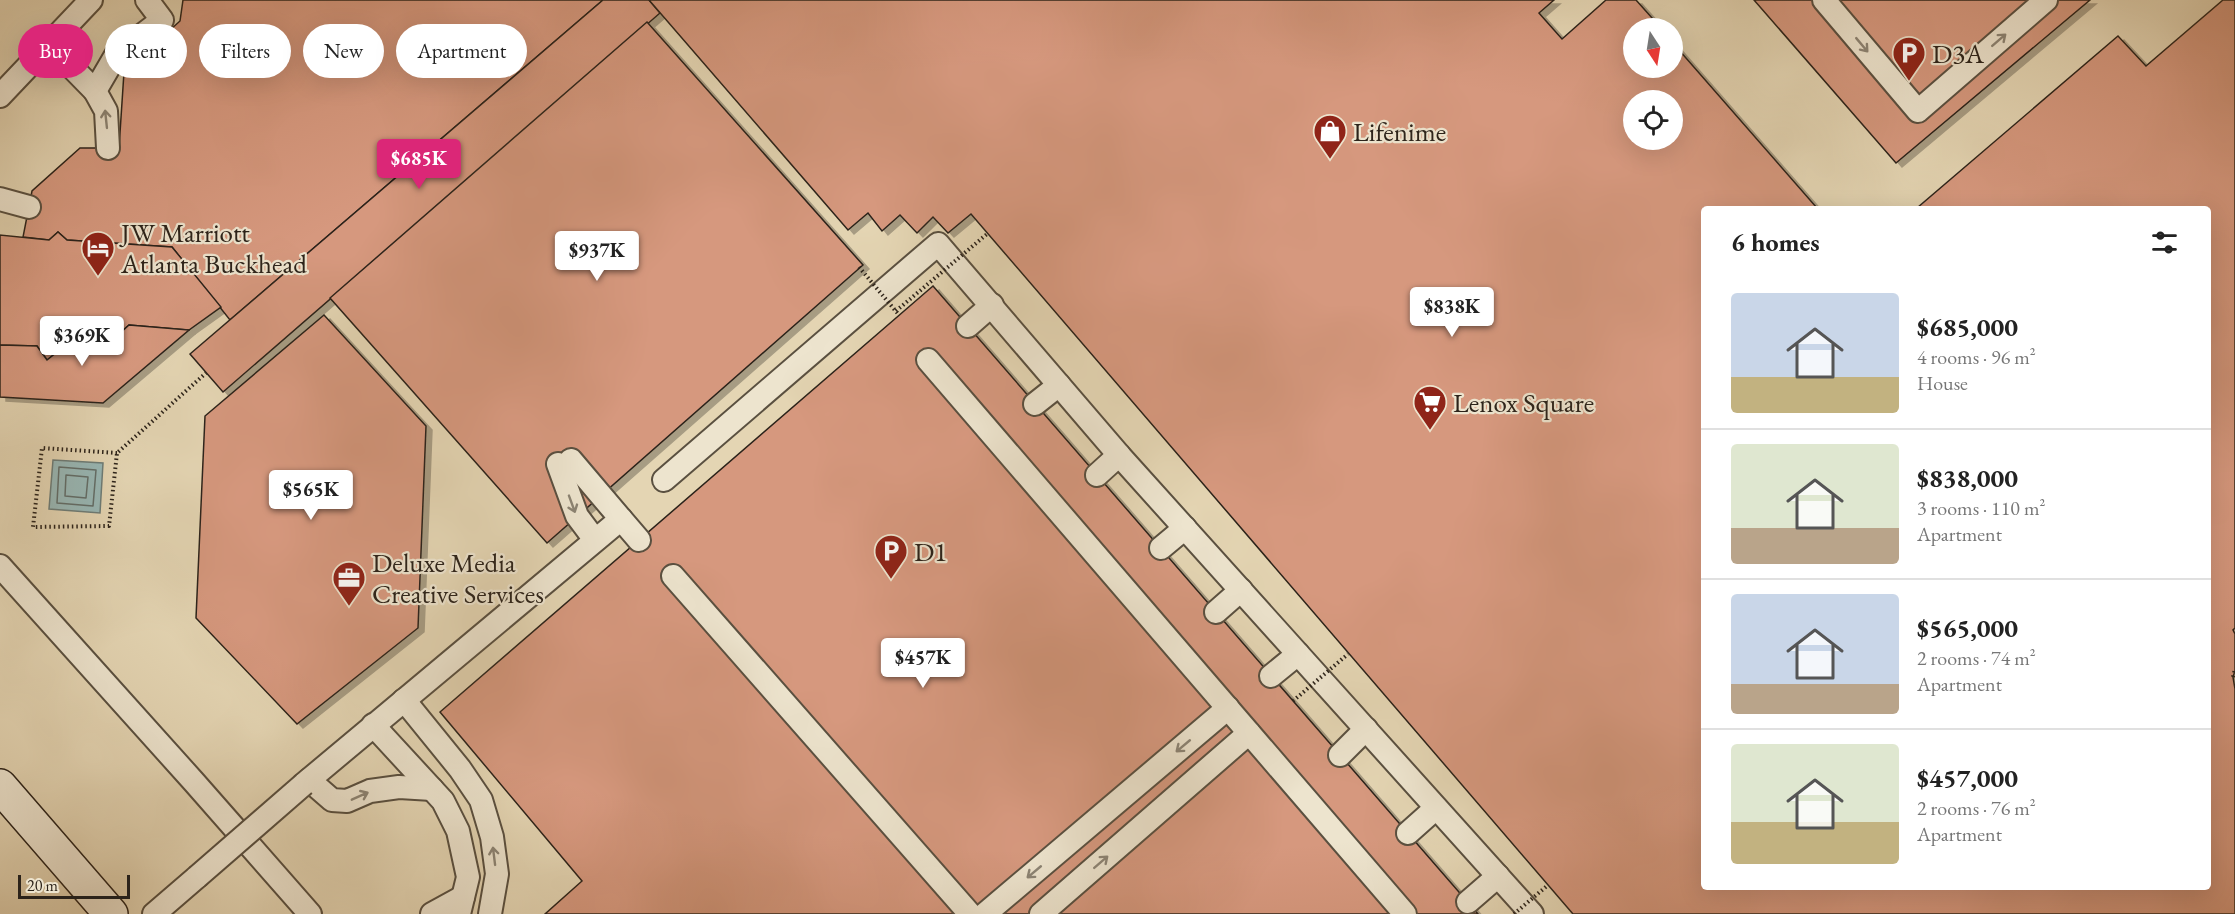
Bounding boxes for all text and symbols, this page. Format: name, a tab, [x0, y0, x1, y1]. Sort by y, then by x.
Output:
north arrow	[1623, 18, 1683, 78]
map controls	[1623, 18, 1683, 150]
chip: Buy	[18, 24, 93, 78]
chip: Rent	[105, 24, 187, 78]
chip: Filters	[199, 24, 291, 78]
chip: New	[303, 24, 384, 78]
chip: Apartment	[396, 24, 527, 78]
one-way arrow	[1991, 33, 2006, 47]
parking icon: D3A	[1891, 35, 1927, 82]
place label: D3A	[1932, 36, 1984, 71]
one-way arrow	[1855, 37, 1869, 52]
button: locate	[1623, 90, 1683, 150]
one-way arrow	[100, 109, 111, 129]
shop icon: Lifenime	[1312, 113, 1348, 160]
place label: Lifenime	[1353, 114, 1446, 149]
pin: $685K	[377, 139, 461, 190]
text: $685K	[391, 145, 447, 171]
place label: JW Marriott Atlanta Buckhead	[119, 215, 307, 281]
text: 6 homes	[1731, 225, 1820, 259]
icon: filters	[2148, 226, 2181, 259]
hotel icon: JW Marriott Atlanta Buckhead	[80, 230, 116, 277]
pin: $937K	[555, 231, 639, 282]
text: $937K	[569, 237, 625, 263]
pin: $838K	[1410, 287, 1494, 338]
text: $838K	[1424, 293, 1480, 319]
text: $685,000	[1917, 310, 2018, 344]
pin: $369K	[40, 316, 124, 367]
icon: home	[1779, 317, 1851, 389]
text: $369K	[54, 322, 110, 348]
text: 4 rooms · 96 m²	[1917, 344, 2036, 370]
text: House	[1917, 370, 1968, 396]
supermarket icon: Lenox Square	[1412, 384, 1448, 431]
place label: Lenox Square	[1453, 385, 1594, 420]
text: $838,000	[1917, 461, 2018, 495]
icon: home	[1779, 468, 1851, 540]
pin: $565K	[269, 470, 353, 521]
text: $565K	[283, 476, 339, 502]
one-way arrow	[568, 495, 579, 513]
text: 3 rooms · 110 m²	[1917, 495, 2045, 521]
text: Apartment	[1917, 521, 2002, 547]
parking icon: D1	[873, 533, 909, 580]
place label: D1	[914, 534, 947, 569]
place label: Deluxe Media Creative Services	[372, 545, 544, 611]
office icon: Deluxe Media Creative Services	[331, 560, 367, 607]
text: $565,000	[1917, 611, 2018, 645]
icon: home	[1779, 618, 1851, 690]
pin: $457K	[881, 638, 965, 689]
text: $457K	[895, 644, 951, 670]
text: 2 rooms · 74 m²	[1917, 645, 2036, 671]
text: Apartment	[1917, 671, 2002, 697]
one-way arrow	[1175, 739, 1191, 752]
text: $457,000	[1917, 761, 2018, 795]
icon: home	[1779, 768, 1851, 840]
one-way arrow	[350, 790, 368, 801]
text: 2 rooms · 76 m²	[1917, 795, 2036, 821]
text: Apartment	[1917, 821, 2002, 847]
one-way arrow	[489, 847, 500, 867]
one-way arrow	[1093, 855, 1108, 869]
one-way arrow	[1027, 865, 1042, 879]
scale bar	[18, 872, 130, 900]
text: 20 m	[27, 875, 58, 896]

